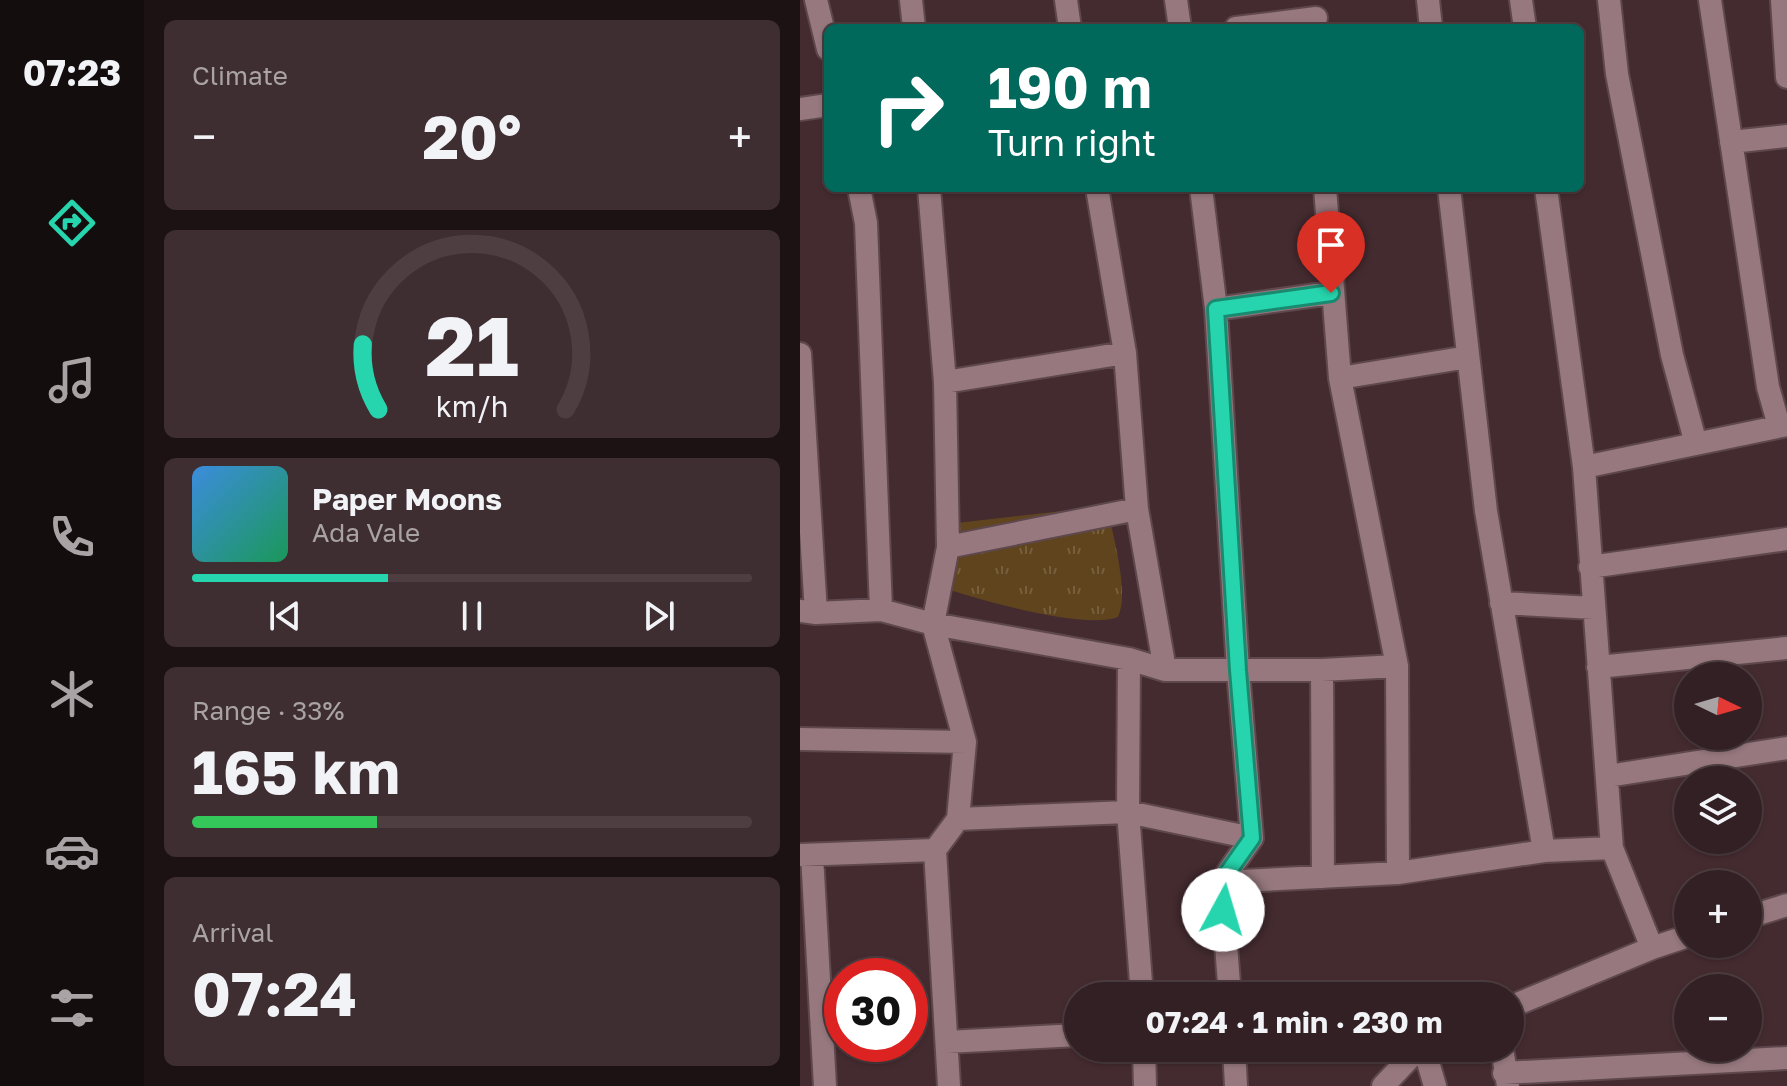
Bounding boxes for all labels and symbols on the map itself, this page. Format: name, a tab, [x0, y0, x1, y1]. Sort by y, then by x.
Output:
pin	[1297, 211, 1365, 293]
north arrow	[1674, 662, 1762, 750]
position arrow	[1181, 868, 1265, 952]
speed limit sign: 30	[824, 958, 928, 1062]

